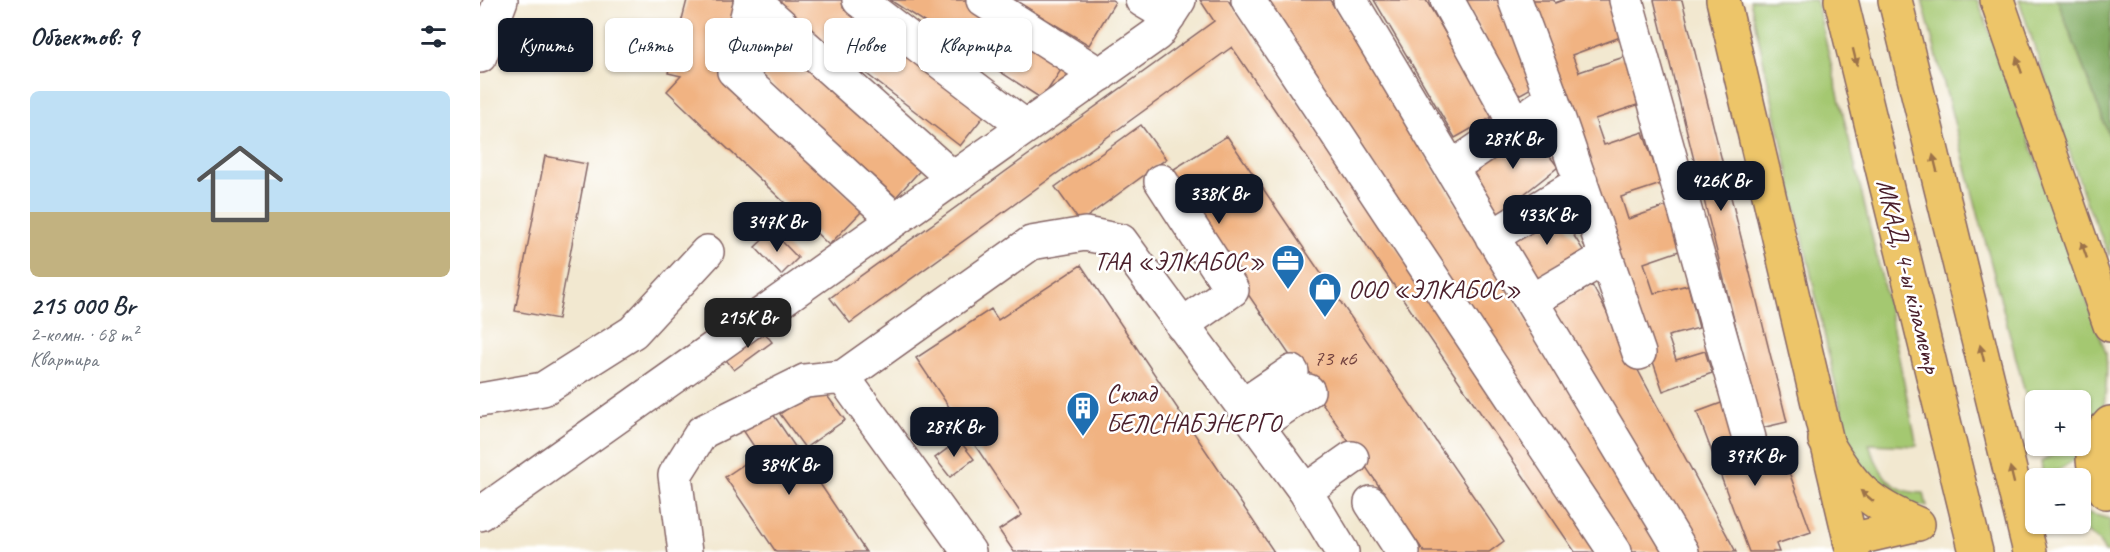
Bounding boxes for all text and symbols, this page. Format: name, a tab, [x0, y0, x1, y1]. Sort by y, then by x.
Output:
chip: Купить	[498, 18, 593, 72]
chip: Снять	[605, 18, 693, 72]
chip: Фильтры	[705, 18, 812, 72]
chip: Новое	[824, 18, 906, 72]
chip: Квартира	[918, 18, 1032, 72]
text: Объектов: 9	[30, 20, 138, 53]
icon: filters	[417, 20, 450, 53]
one-way arrow	[1850, 48, 1860, 66]
one-way arrow	[2014, 56, 2024, 74]
pin: 287K Br	[1458, 119, 1568, 170]
text: 287K Br	[1483, 126, 1543, 151]
icon: home	[186, 130, 294, 238]
one-way arrow	[1929, 154, 1939, 172]
pin: 426K Br	[1666, 161, 1776, 212]
text: 426K Br	[1691, 168, 1751, 193]
pin: 338K Br	[1164, 174, 1274, 225]
street label: МКАД, 4-ы кіламетр	[1869, 176, 1949, 378]
text: 338K Br	[1189, 181, 1249, 206]
pin: 433K Br	[1492, 195, 1602, 246]
pin: 347K Br	[722, 202, 832, 253]
text: 433K Br	[1517, 202, 1577, 227]
text: 347K Br	[747, 209, 807, 234]
one-way arrow	[2078, 240, 2088, 258]
office icon: ТАА «ЭЛКАБОС»	[1270, 243, 1306, 290]
place label: ТАА «ЭЛКАБОС»	[1094, 245, 1265, 278]
shop icon: ООО «ЭЛКАБОС»	[1307, 271, 1343, 318]
place label: ООО «ЭЛКАБОС»	[1348, 273, 1521, 306]
text: 215 000 Br	[30, 289, 135, 322]
pin: 215K Br	[693, 298, 803, 349]
text: 215K Br	[718, 305, 778, 330]
text: 2-комн. · 68 m²	[30, 322, 138, 347]
one-way arrow	[1976, 343, 1986, 362]
house number: 73 к6	[1313, 344, 1358, 372]
text: Квартира	[30, 347, 98, 372]
place label: Склад БЕЛСНАБЭНЕРГО	[1106, 377, 1284, 440]
building icon: Склад БЕЛСНАБЭНЕРГО	[1065, 390, 1101, 437]
map controls	[2025, 390, 2091, 534]
button: +	[2025, 390, 2091, 456]
pin: 287K Br	[899, 407, 1009, 458]
text: 287K Br	[924, 414, 984, 439]
pin: 397K Br	[1700, 436, 1810, 487]
text: 397K Br	[1725, 443, 1785, 468]
pin: 384K Br	[734, 445, 844, 496]
text: 384K Br	[759, 452, 819, 477]
one-way arrow	[2006, 466, 2016, 484]
button: −	[2025, 468, 2091, 534]
one-way arrow	[1859, 489, 1875, 502]

